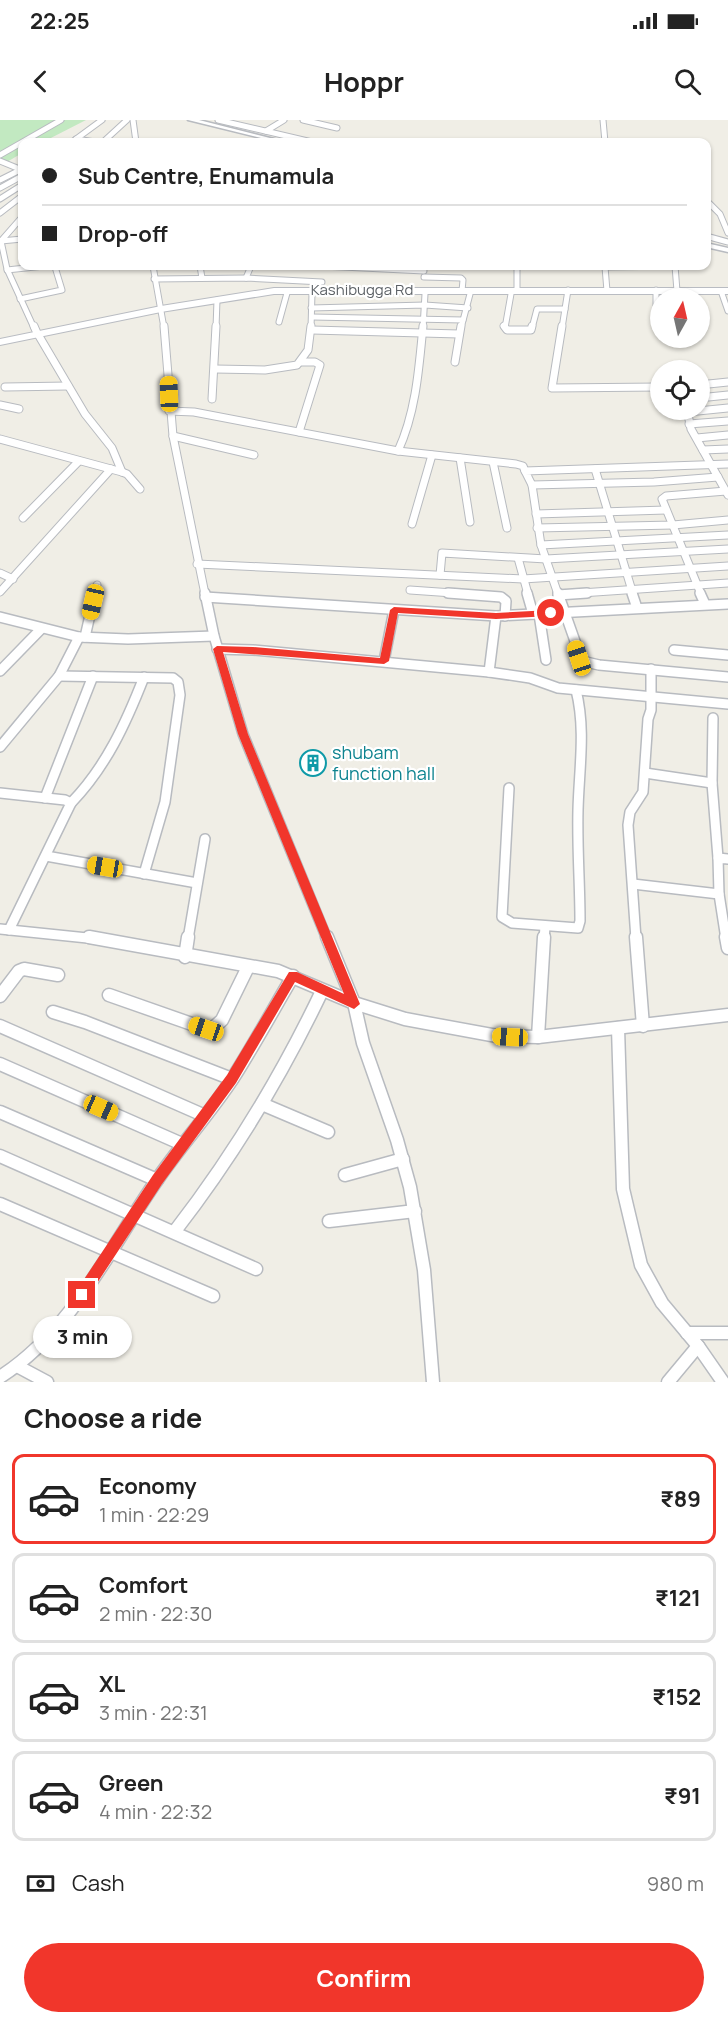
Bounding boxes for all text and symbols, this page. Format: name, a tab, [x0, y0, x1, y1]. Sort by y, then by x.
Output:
text: 22:25	[30, 6, 90, 36]
text: Hoppr	[324, 63, 404, 100]
icon: back	[24, 65, 57, 98]
icon: search	[671, 65, 704, 98]
text: Sub Centre, Enumamula	[78, 161, 334, 191]
text: Drop-off	[78, 219, 168, 249]
street label: Kashibugga Rd	[311, 279, 413, 300]
north arrow	[650, 288, 710, 348]
map controls	[650, 288, 710, 420]
button: locate	[650, 360, 710, 420]
car	[159, 376, 179, 412]
car	[80, 582, 106, 622]
route start	[537, 599, 564, 626]
car	[565, 638, 593, 678]
place label: shubam function hall	[332, 740, 435, 785]
building icon: shubam function hall	[298, 748, 328, 778]
car	[86, 855, 124, 879]
car	[186, 1015, 226, 1043]
car	[492, 1027, 528, 1047]
car	[81, 1092, 121, 1124]
route end	[68, 1281, 95, 1308]
callout: 3 min	[32, 1316, 132, 1358]
text: 3 min	[57, 1323, 108, 1350]
text: Choose a ride	[24, 1399, 202, 1436]
text: Economy	[99, 1471, 197, 1501]
icon: car	[27, 1472, 81, 1526]
text: ₹89	[660, 1484, 701, 1514]
text: 1 min · 22:29	[99, 1501, 209, 1528]
text: Comfort	[99, 1570, 188, 1600]
icon: car	[27, 1571, 81, 1625]
text: ₹121	[655, 1583, 701, 1613]
text: 2 min · 22:30	[99, 1600, 212, 1627]
text: XL	[99, 1669, 125, 1699]
icon: car	[27, 1670, 81, 1724]
text: ₹152	[652, 1682, 701, 1712]
text: 3 min · 22:31	[99, 1699, 208, 1726]
text: Green	[99, 1768, 164, 1798]
icon: car	[27, 1769, 81, 1823]
text: ₹91	[664, 1781, 701, 1811]
text: 4 min · 22:32	[99, 1798, 212, 1825]
icon: cash	[24, 1867, 57, 1900]
text: Cash	[72, 1868, 125, 1898]
text: 980 m	[647, 1870, 704, 1897]
button: Confirm	[24, 1943, 704, 2012]

